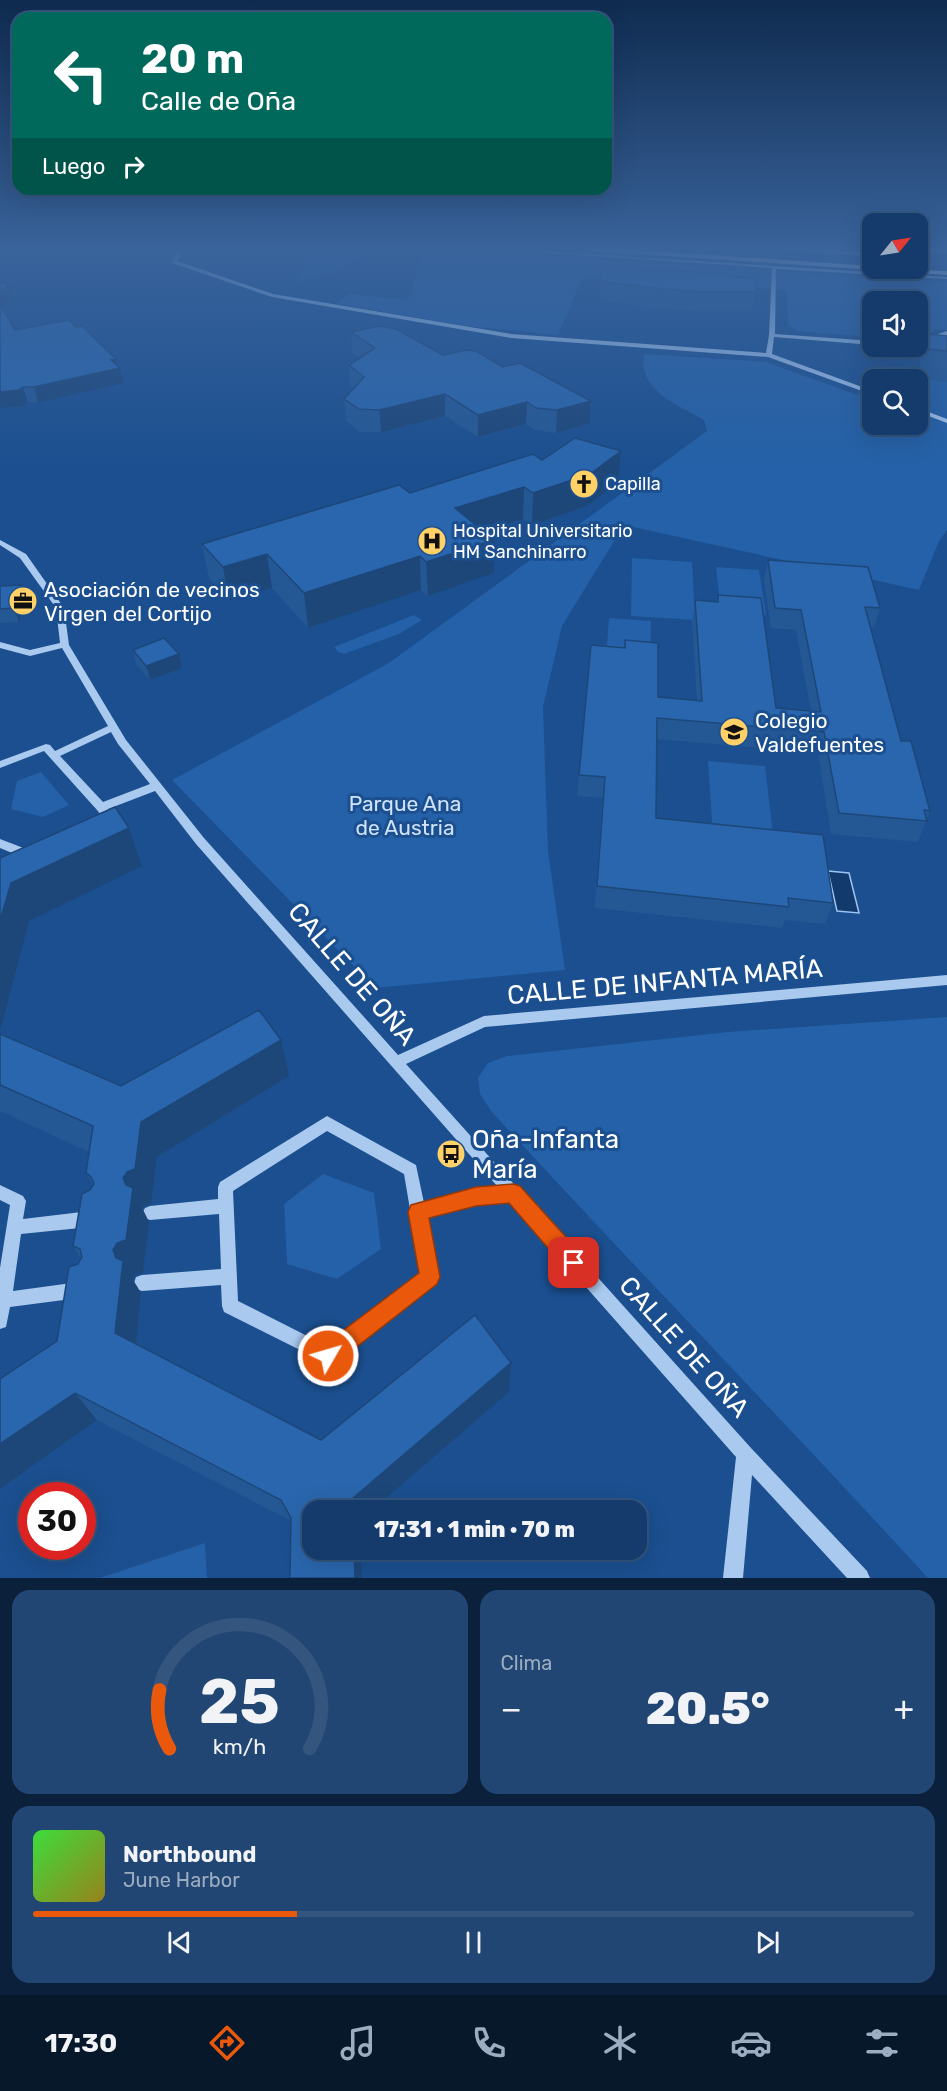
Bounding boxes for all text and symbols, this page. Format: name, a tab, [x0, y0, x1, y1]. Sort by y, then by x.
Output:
text: 20 m	[141, 34, 244, 84]
icon: left	[42, 36, 120, 114]
text: Calle de Oña	[141, 85, 296, 117]
icon: right	[117, 150, 150, 183]
text: Luego	[42, 153, 105, 180]
north arrow	[862, 213, 928, 279]
map controls	[862, 213, 928, 435]
button: sound	[862, 291, 928, 357]
button: search	[862, 369, 928, 435]
church icon: Capilla	[568, 468, 600, 500]
place label: Capilla	[605, 473, 661, 495]
place label: Hospital Universitario HM Sanchinarro	[453, 520, 633, 563]
hospital icon: Hospital Universitario HM Sanchinarro	[416, 525, 448, 557]
place label: Asociación de vecinos Virgen del Cortijo	[44, 577, 260, 626]
office icon: Asociación de vecinos Virgen del Cortijo	[7, 585, 39, 617]
place label: Colegio Valdefuentes	[755, 708, 884, 757]
school or university icon: Colegio Valdefuentes	[718, 716, 750, 748]
park label: Parque Ana de Austria	[349, 791, 461, 840]
street label: CALLE DE OÑA	[282, 896, 422, 1052]
street label: CALLE DE INFANTA MARÍA	[506, 953, 824, 1011]
place label: Oña-Infanta María	[472, 1124, 619, 1185]
bus stop icon: Oña-Infanta María	[435, 1138, 467, 1170]
pin	[548, 1237, 599, 1288]
icon: arrive	[557, 1246, 590, 1279]
street label: CALLE DE OÑA	[613, 1270, 755, 1424]
position arrow	[296, 1324, 360, 1388]
speed limit sign: 30	[18, 1482, 96, 1560]
text: 17:31 · 1 min · 70 m	[374, 1516, 575, 1543]
text: Clima	[501, 1651, 552, 1675]
text: 25	[199, 1665, 280, 1739]
text: 20.5°	[646, 1682, 770, 1735]
text: −	[501, 1689, 522, 1728]
text: +	[893, 1689, 914, 1728]
text: km/h	[213, 1734, 267, 1759]
text: Northbound	[123, 1841, 256, 1868]
text: June Harbor	[123, 1868, 240, 1892]
icon: previous	[163, 1926, 196, 1959]
icon: pause	[457, 1926, 490, 1959]
icon: next	[751, 1926, 784, 1959]
icon: directions	[206, 2022, 248, 2064]
icon: music	[337, 2022, 379, 2064]
icon: phone	[468, 2022, 510, 2064]
icon: climate	[599, 2022, 641, 2064]
icon: car	[730, 2022, 772, 2064]
icon: filters	[861, 2022, 903, 2064]
text: 17:30	[44, 2027, 117, 2059]

